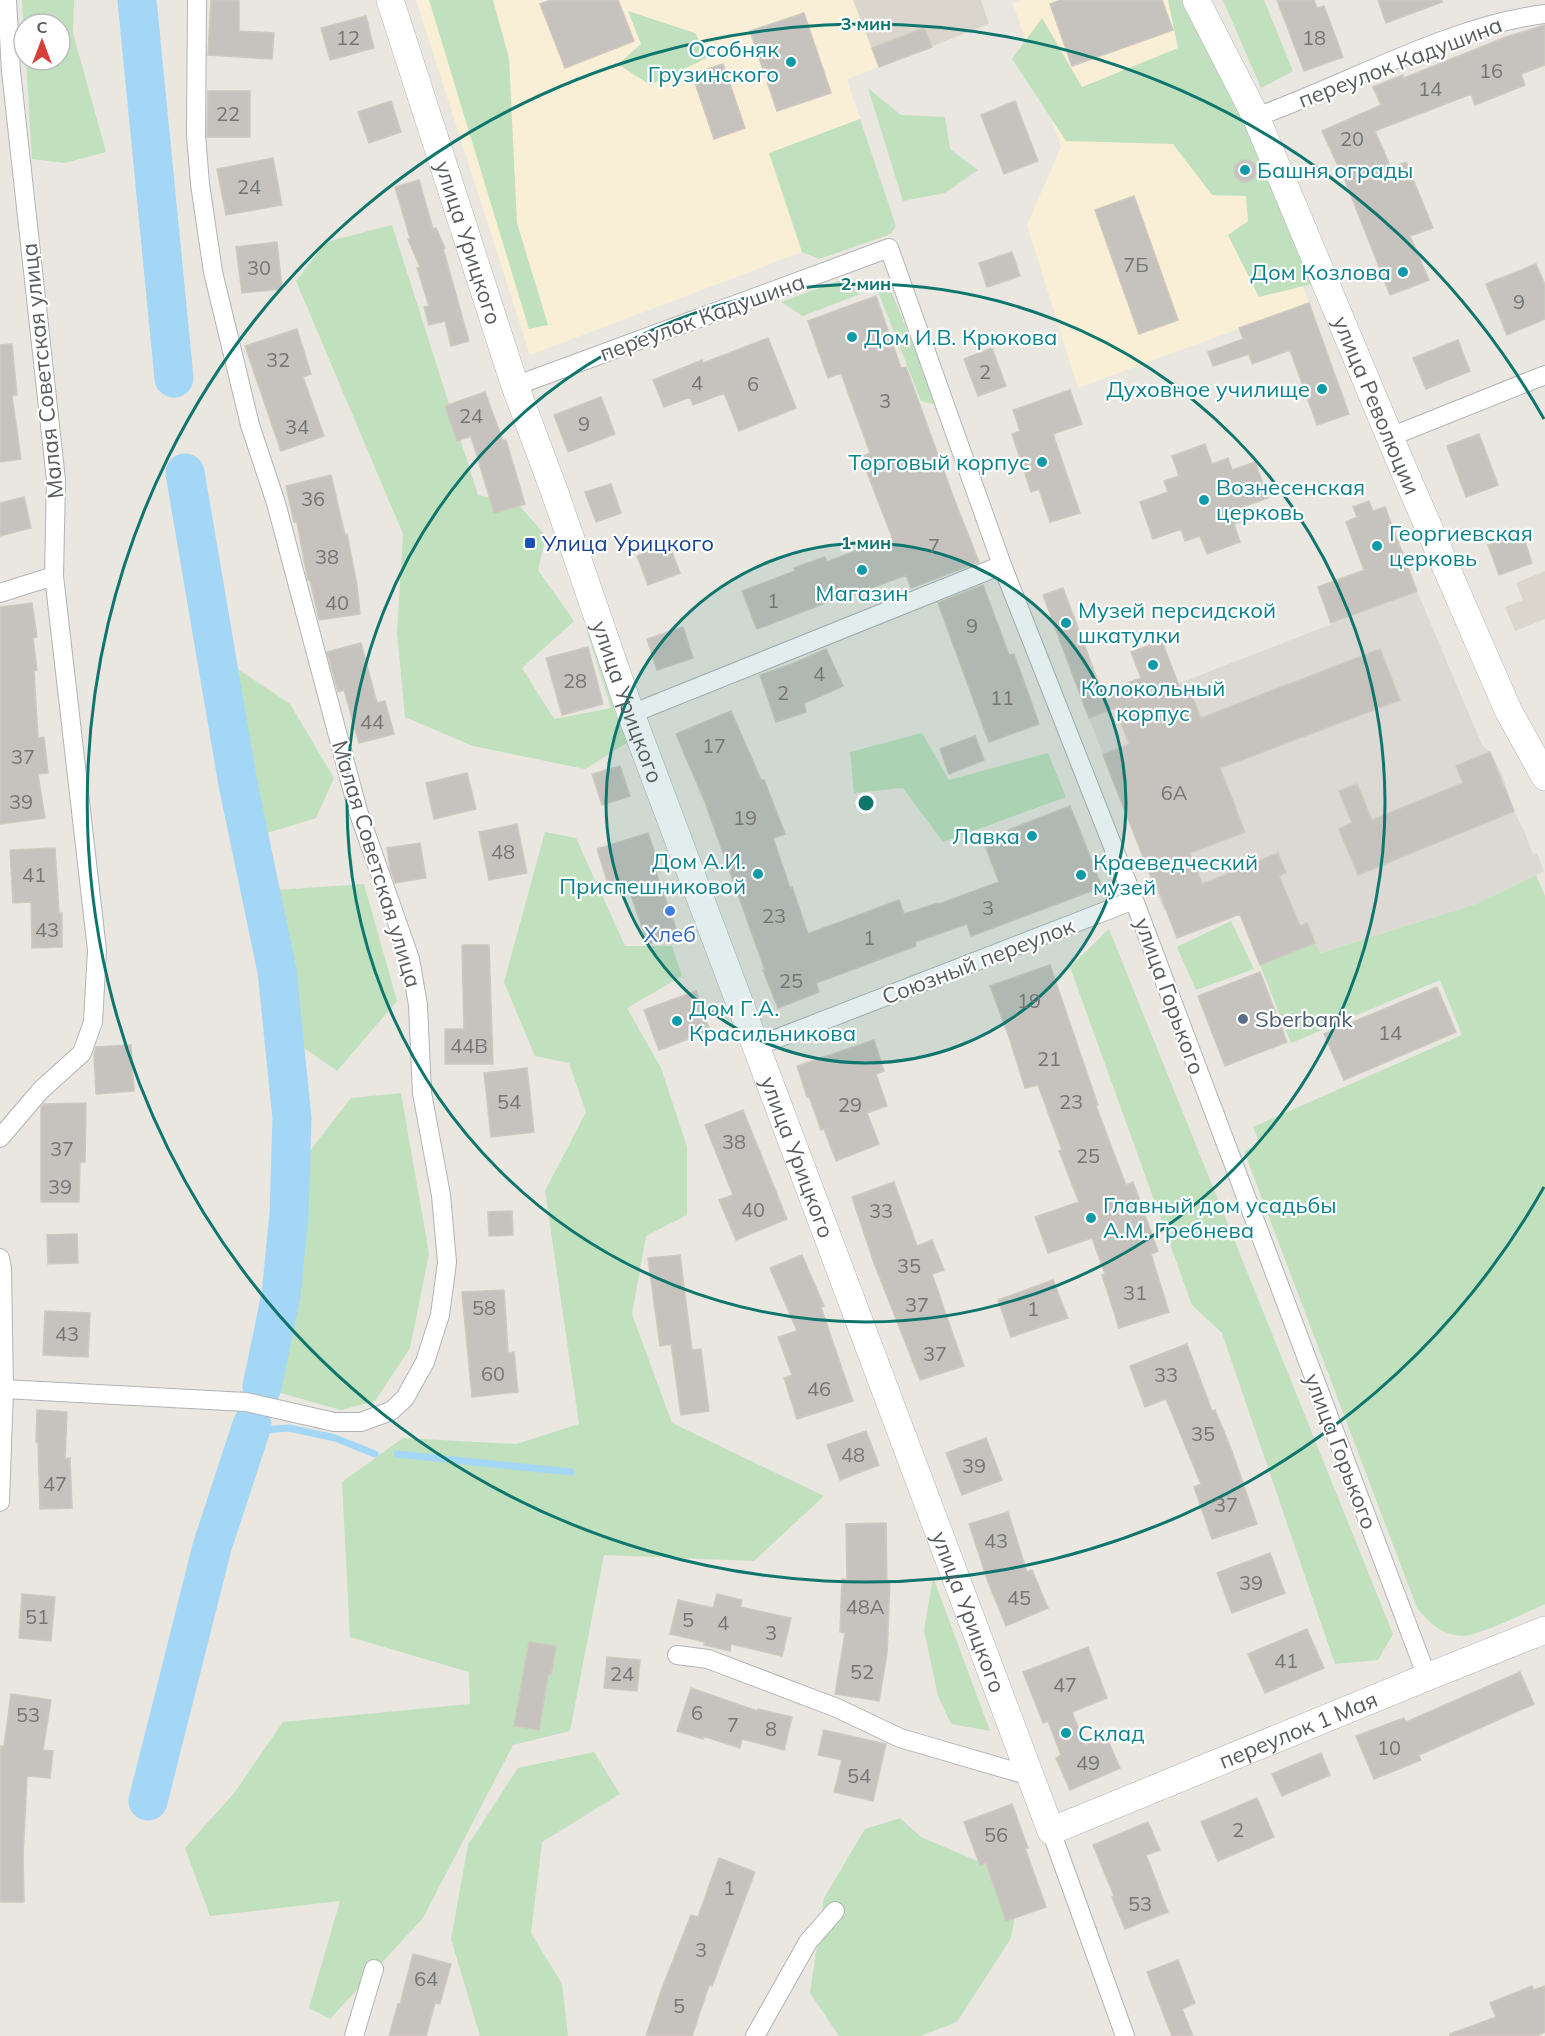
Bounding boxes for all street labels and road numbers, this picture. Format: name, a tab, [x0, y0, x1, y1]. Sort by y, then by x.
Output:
street label: переулок Кадушина	[1294, 10, 1506, 114]
street label: улица Урицкого	[429, 157, 508, 328]
street label: Малая Советская улица	[15, 242, 69, 500]
street label: переулок Кадушина	[596, 267, 808, 367]
street label: улица Революции	[1327, 312, 1427, 499]
street label: улица Урицкого	[586, 617, 670, 787]
street label: Малая Советская улица	[326, 737, 428, 991]
street label: Союзный переулок	[878, 911, 1078, 1011]
street label: улица Горького	[1129, 914, 1211, 1078]
street label: улица Урицкого	[754, 1072, 841, 1242]
street label: улица Горького	[1298, 1369, 1384, 1533]
street label: улица Урицкого	[926, 1527, 1012, 1697]
street label: переулок 1 Мая	[1215, 1685, 1381, 1775]

